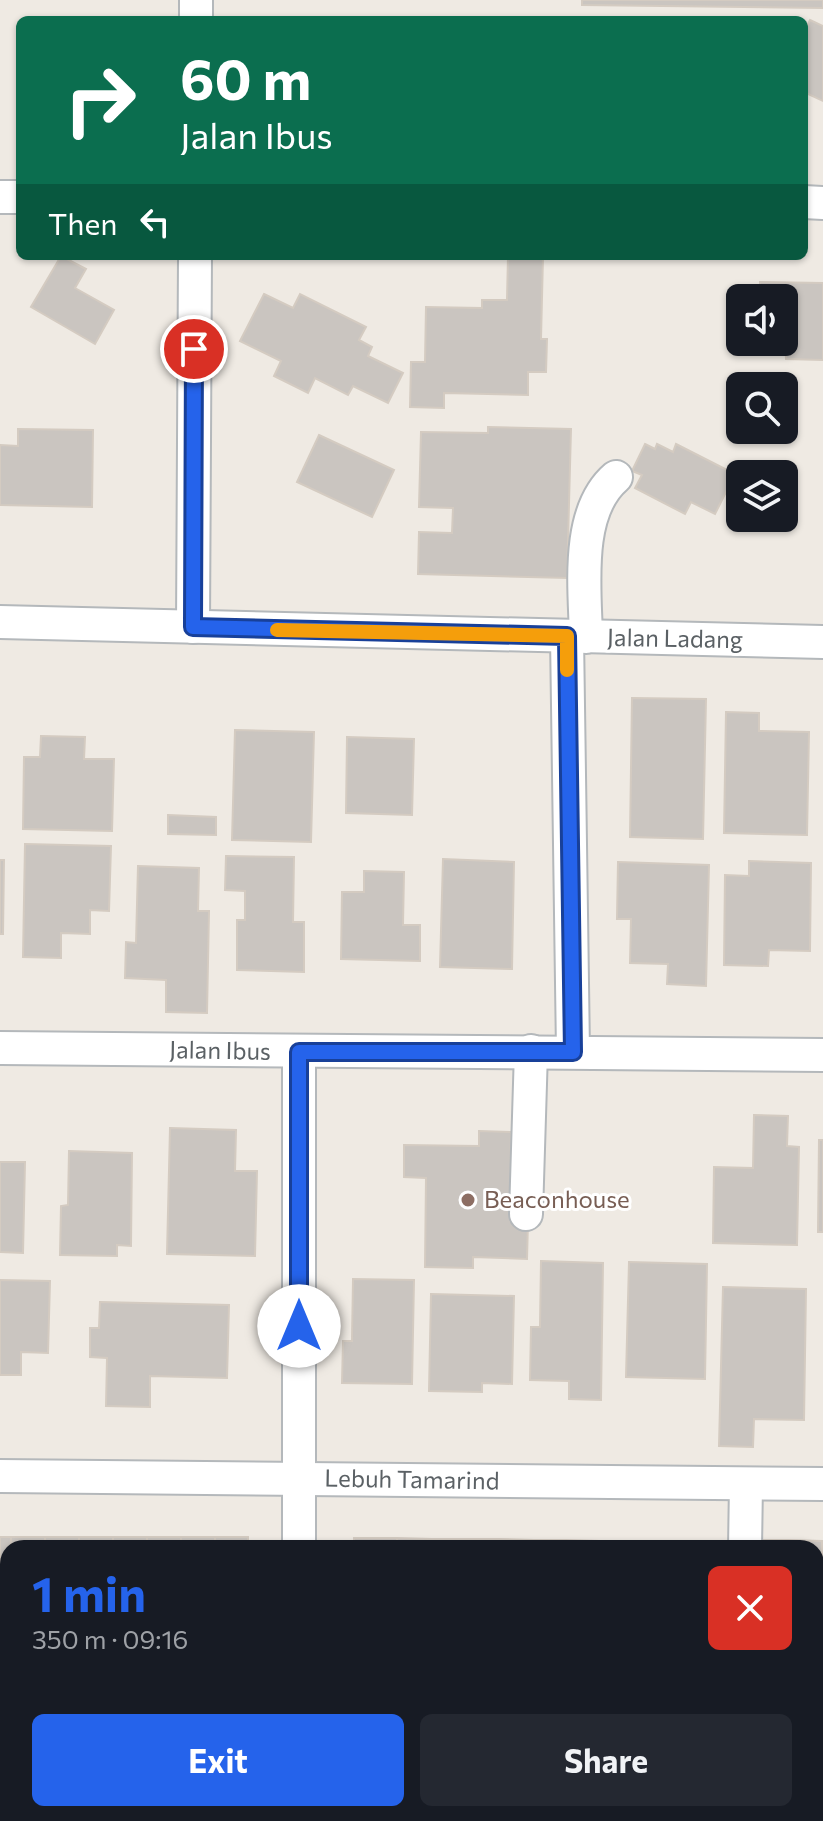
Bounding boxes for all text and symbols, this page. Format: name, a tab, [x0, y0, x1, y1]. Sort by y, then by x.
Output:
text: 60 m	[180, 43, 311, 112]
icon: right	[48, 48, 152, 152]
text: Jalan Ibus	[180, 112, 333, 156]
icon: left	[133, 200, 177, 244]
text: Then	[48, 204, 117, 241]
map controls	[726, 284, 798, 532]
button: sound	[726, 284, 798, 356]
pin	[160, 315, 228, 383]
icon: arrive	[172, 327, 216, 371]
button: search	[726, 372, 798, 444]
button: layers	[726, 460, 798, 532]
street label: Jalan Ladang	[607, 622, 743, 653]
street label: Jalan Ibus	[169, 1034, 271, 1065]
place label: Beaconhouse	[484, 1184, 630, 1213]
marker: Beaconhouse	[459, 1191, 477, 1209]
position arrow	[257, 1284, 341, 1368]
street label: Lebuh Tamarind	[324, 1462, 500, 1495]
text: 1 min	[32, 1563, 146, 1622]
button: close	[708, 1566, 792, 1650]
text: 350 m · 09:16	[32, 1623, 188, 1654]
button: Exit	[32, 1714, 404, 1806]
button: Share	[420, 1714, 792, 1806]

